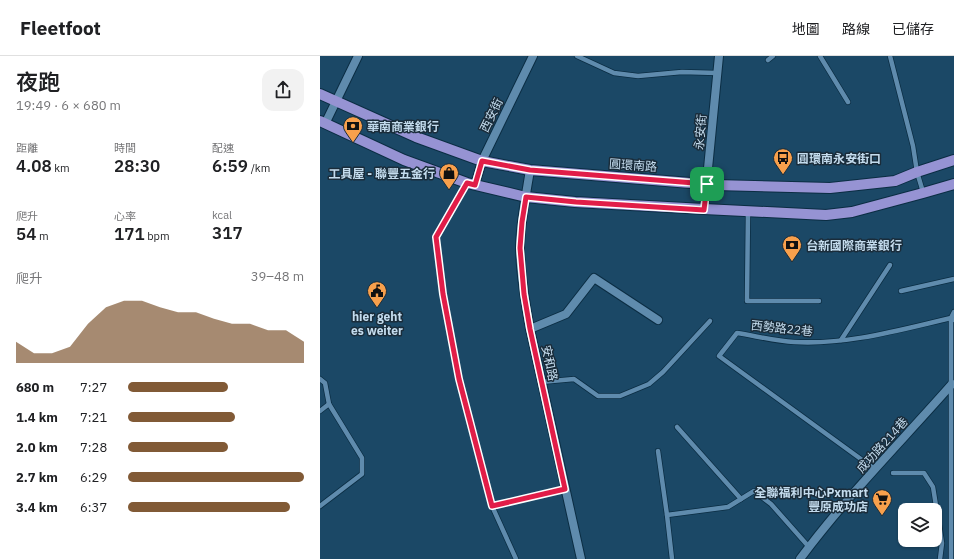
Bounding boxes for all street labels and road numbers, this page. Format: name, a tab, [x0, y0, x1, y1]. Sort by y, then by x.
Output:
street label: 西安街	[476, 96, 506, 134]
street label: 永安街	[691, 113, 709, 151]
street label: 圓環南路	[609, 156, 657, 174]
street label: 西勢路22巷	[750, 317, 814, 339]
street label: 安和路	[539, 344, 561, 382]
street label: 成功路214巷	[853, 414, 911, 476]

